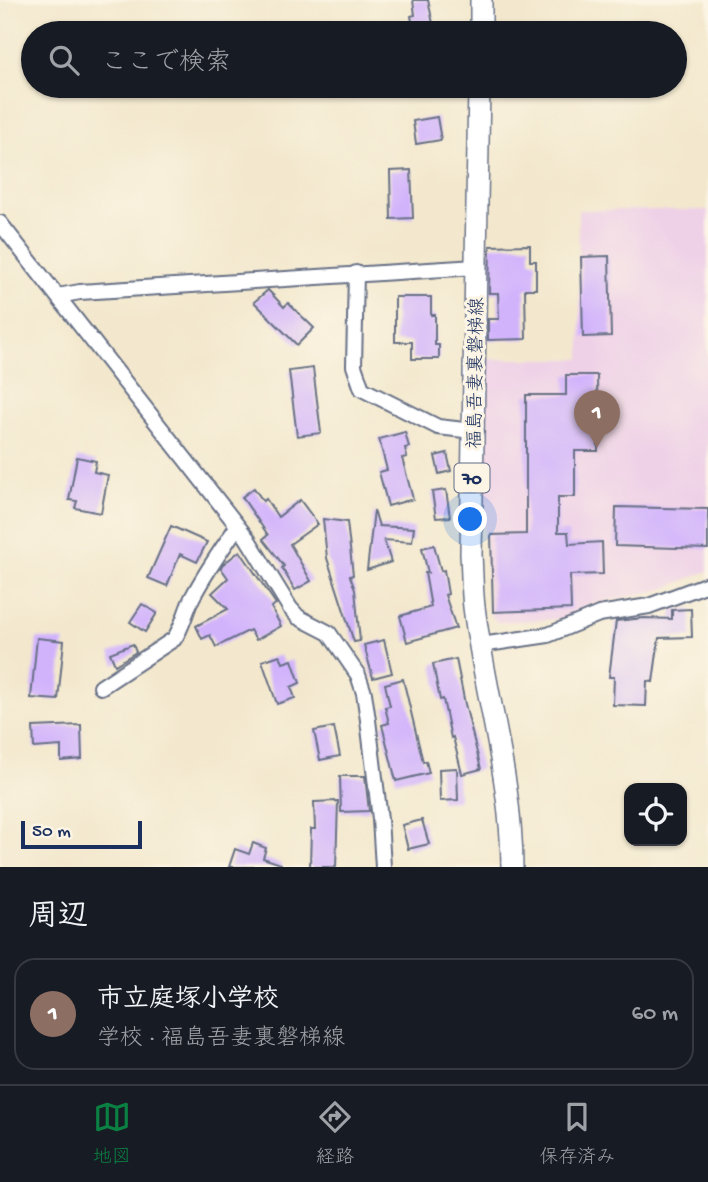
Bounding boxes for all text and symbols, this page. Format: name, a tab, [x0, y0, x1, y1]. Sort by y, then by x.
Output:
search box	[21, 21, 687, 98]
icon: search	[45, 41, 83, 79]
text: ここで検索	[101, 49, 231, 80]
street label: 福島吾妻裏磐梯線	[464, 297, 490, 449]
pin: 1	[574, 390, 620, 448]
road number: 70	[454, 464, 490, 492]
your location	[453, 502, 487, 536]
map controls	[624, 783, 687, 846]
button: locate	[624, 783, 687, 846]
scale bar	[21, 818, 142, 850]
text: 50 m	[32, 821, 71, 844]
text: 周辺	[28, 901, 88, 936]
text: 市立庭塚小学校	[97, 986, 279, 1017]
text: 1	[48, 1001, 58, 1028]
text: 60 m	[632, 1001, 678, 1028]
text: 学校 · 福島吾妻裏磐梯線	[97, 1026, 345, 1053]
tab: 地図	[93, 1098, 131, 1170]
tab: 経路	[316, 1098, 354, 1170]
tab: 保存済み	[539, 1098, 615, 1170]

